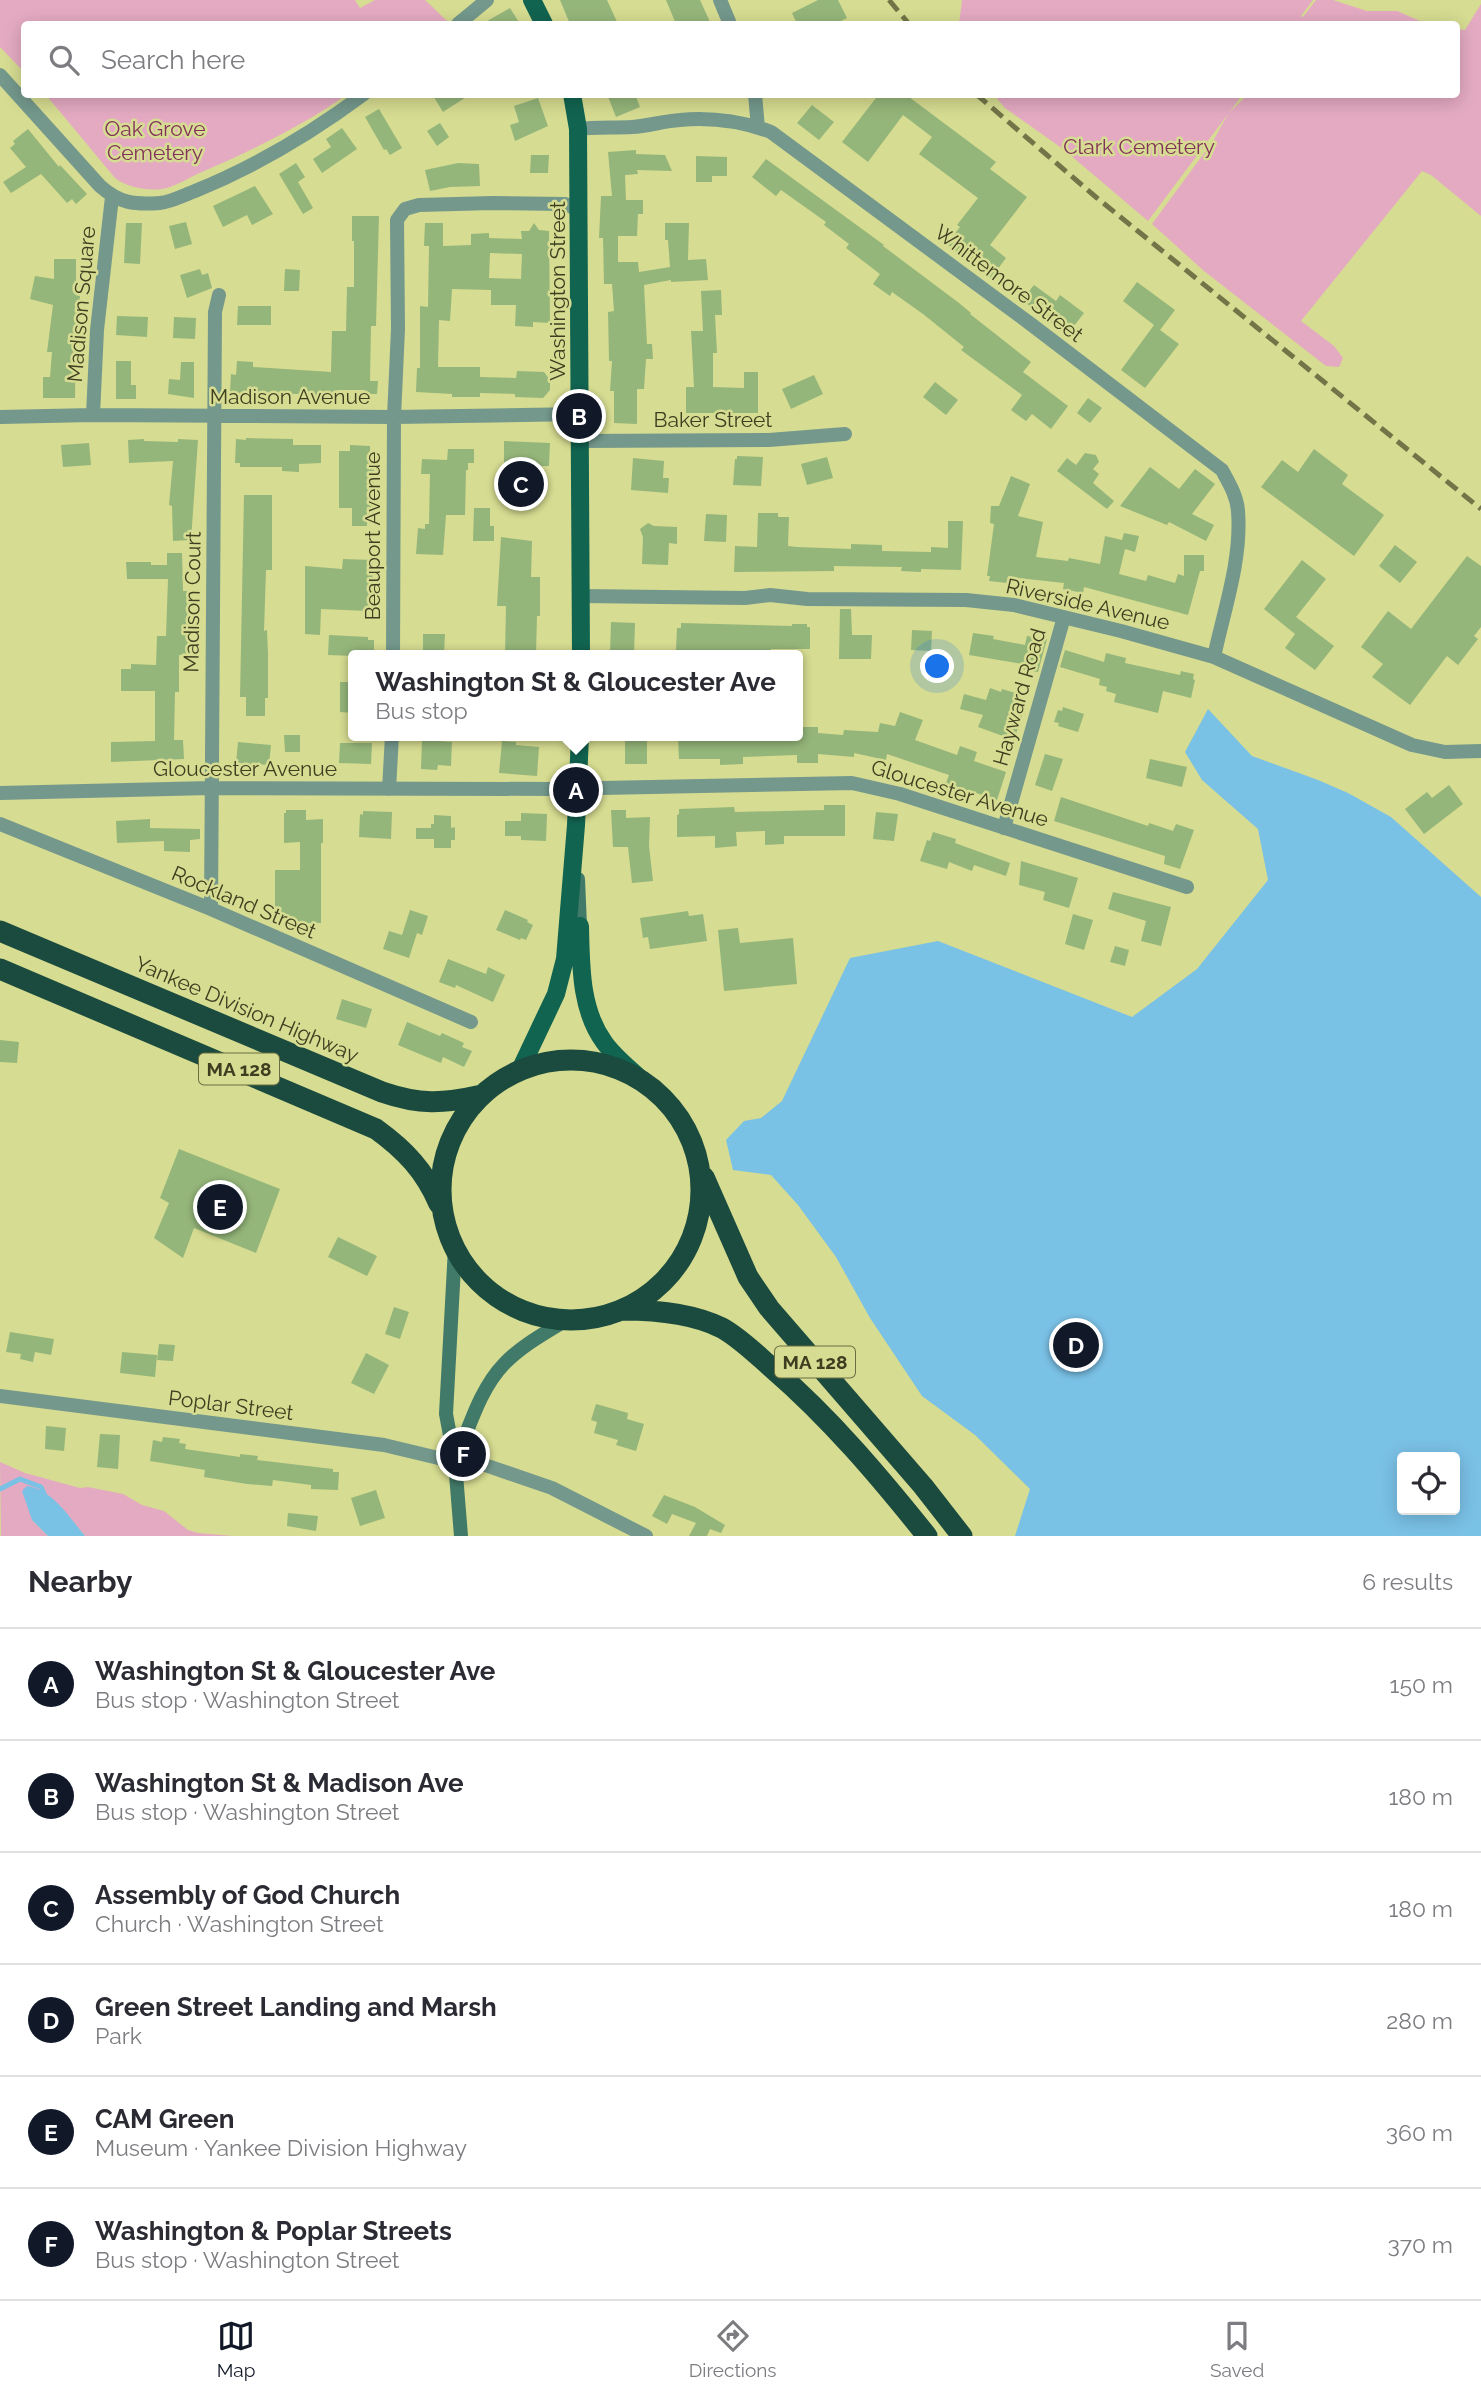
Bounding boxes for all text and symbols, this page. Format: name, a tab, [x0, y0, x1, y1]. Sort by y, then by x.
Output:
search box	[21, 21, 1460, 98]
icon: search	[45, 41, 83, 79]
text: Search here	[101, 45, 245, 75]
park label: Oak Grove Cemetery	[105, 116, 205, 165]
park label: Clark Cemetery	[1063, 134, 1215, 159]
street label: Washington Street	[545, 201, 570, 381]
street label: Whittemore Street	[930, 219, 1088, 347]
street label: Madison Square	[62, 225, 100, 383]
street label: Madison Avenue	[210, 384, 370, 409]
pin: B	[556, 390, 602, 442]
street label: Baker Street	[654, 407, 772, 432]
street label: Beauport Avenue	[360, 452, 385, 620]
pin: C	[498, 458, 544, 510]
street label: Madison Court	[178, 531, 206, 673]
street label: Riverside Avenue	[1004, 573, 1172, 635]
street label: Hayward Road	[987, 625, 1051, 769]
your location	[920, 649, 954, 683]
popup	[348, 650, 803, 741]
text: Washington St & Gloucester Ave	[375, 667, 776, 697]
text: Bus stop	[375, 697, 468, 724]
street label: Gloucester Avenue	[868, 754, 1052, 832]
street label: Gloucester Avenue	[153, 756, 337, 781]
pin: A	[553, 764, 599, 816]
street label: Rockland Street	[168, 860, 320, 944]
street label: Yankee Division Highway	[131, 950, 363, 1068]
road number: MA 128	[199, 1054, 279, 1084]
pin: E	[197, 1181, 243, 1233]
pin: D	[1053, 1319, 1099, 1371]
road number: MA 128	[775, 1346, 855, 1378]
street label: Poplar Street	[167, 1385, 295, 1425]
pin: F	[440, 1428, 486, 1480]
map controls	[1397, 1452, 1460, 1515]
button: locate	[1397, 1452, 1460, 1515]
text: Nearby	[28, 1564, 132, 1599]
text: 6 results	[1362, 1568, 1453, 1595]
text: Washington St & Gloucester Ave	[95, 1656, 495, 1686]
text: A	[43, 1671, 59, 1698]
text: 150 m	[1390, 1671, 1453, 1698]
text: Bus stop · Washington Street	[95, 1686, 399, 1713]
text: Washington St & Madison Ave	[95, 1768, 464, 1798]
text: B	[43, 1783, 59, 1810]
text: 180 m	[1388, 1783, 1453, 1810]
text: Bus stop · Washington Street	[95, 1798, 399, 1825]
text: Assembly of God Church	[95, 1880, 400, 1910]
text: C	[43, 1895, 59, 1922]
text: 180 m	[1388, 1895, 1453, 1922]
text: Church · Washington Street	[95, 1910, 384, 1937]
text: Green Street Landing and Marsh	[95, 1992, 497, 2022]
text: D	[43, 2007, 59, 2034]
text: 280 m	[1386, 2007, 1453, 2034]
text: Park	[95, 2022, 142, 2049]
text: CAM Green	[95, 2104, 234, 2134]
text: E	[44, 2119, 58, 2146]
text: 360 m	[1386, 2119, 1453, 2146]
text: Museum · Yankee Division Highway	[95, 2134, 467, 2161]
text: Washington & Poplar Streets	[95, 2216, 452, 2246]
text: F	[44, 2231, 58, 2258]
text: 370 m	[1388, 2231, 1453, 2258]
text: Bus stop · Washington Street	[95, 2246, 399, 2273]
tab: Map	[217, 2317, 255, 2381]
tab: Directions	[689, 2317, 777, 2381]
tab: Saved	[1210, 2317, 1264, 2381]

